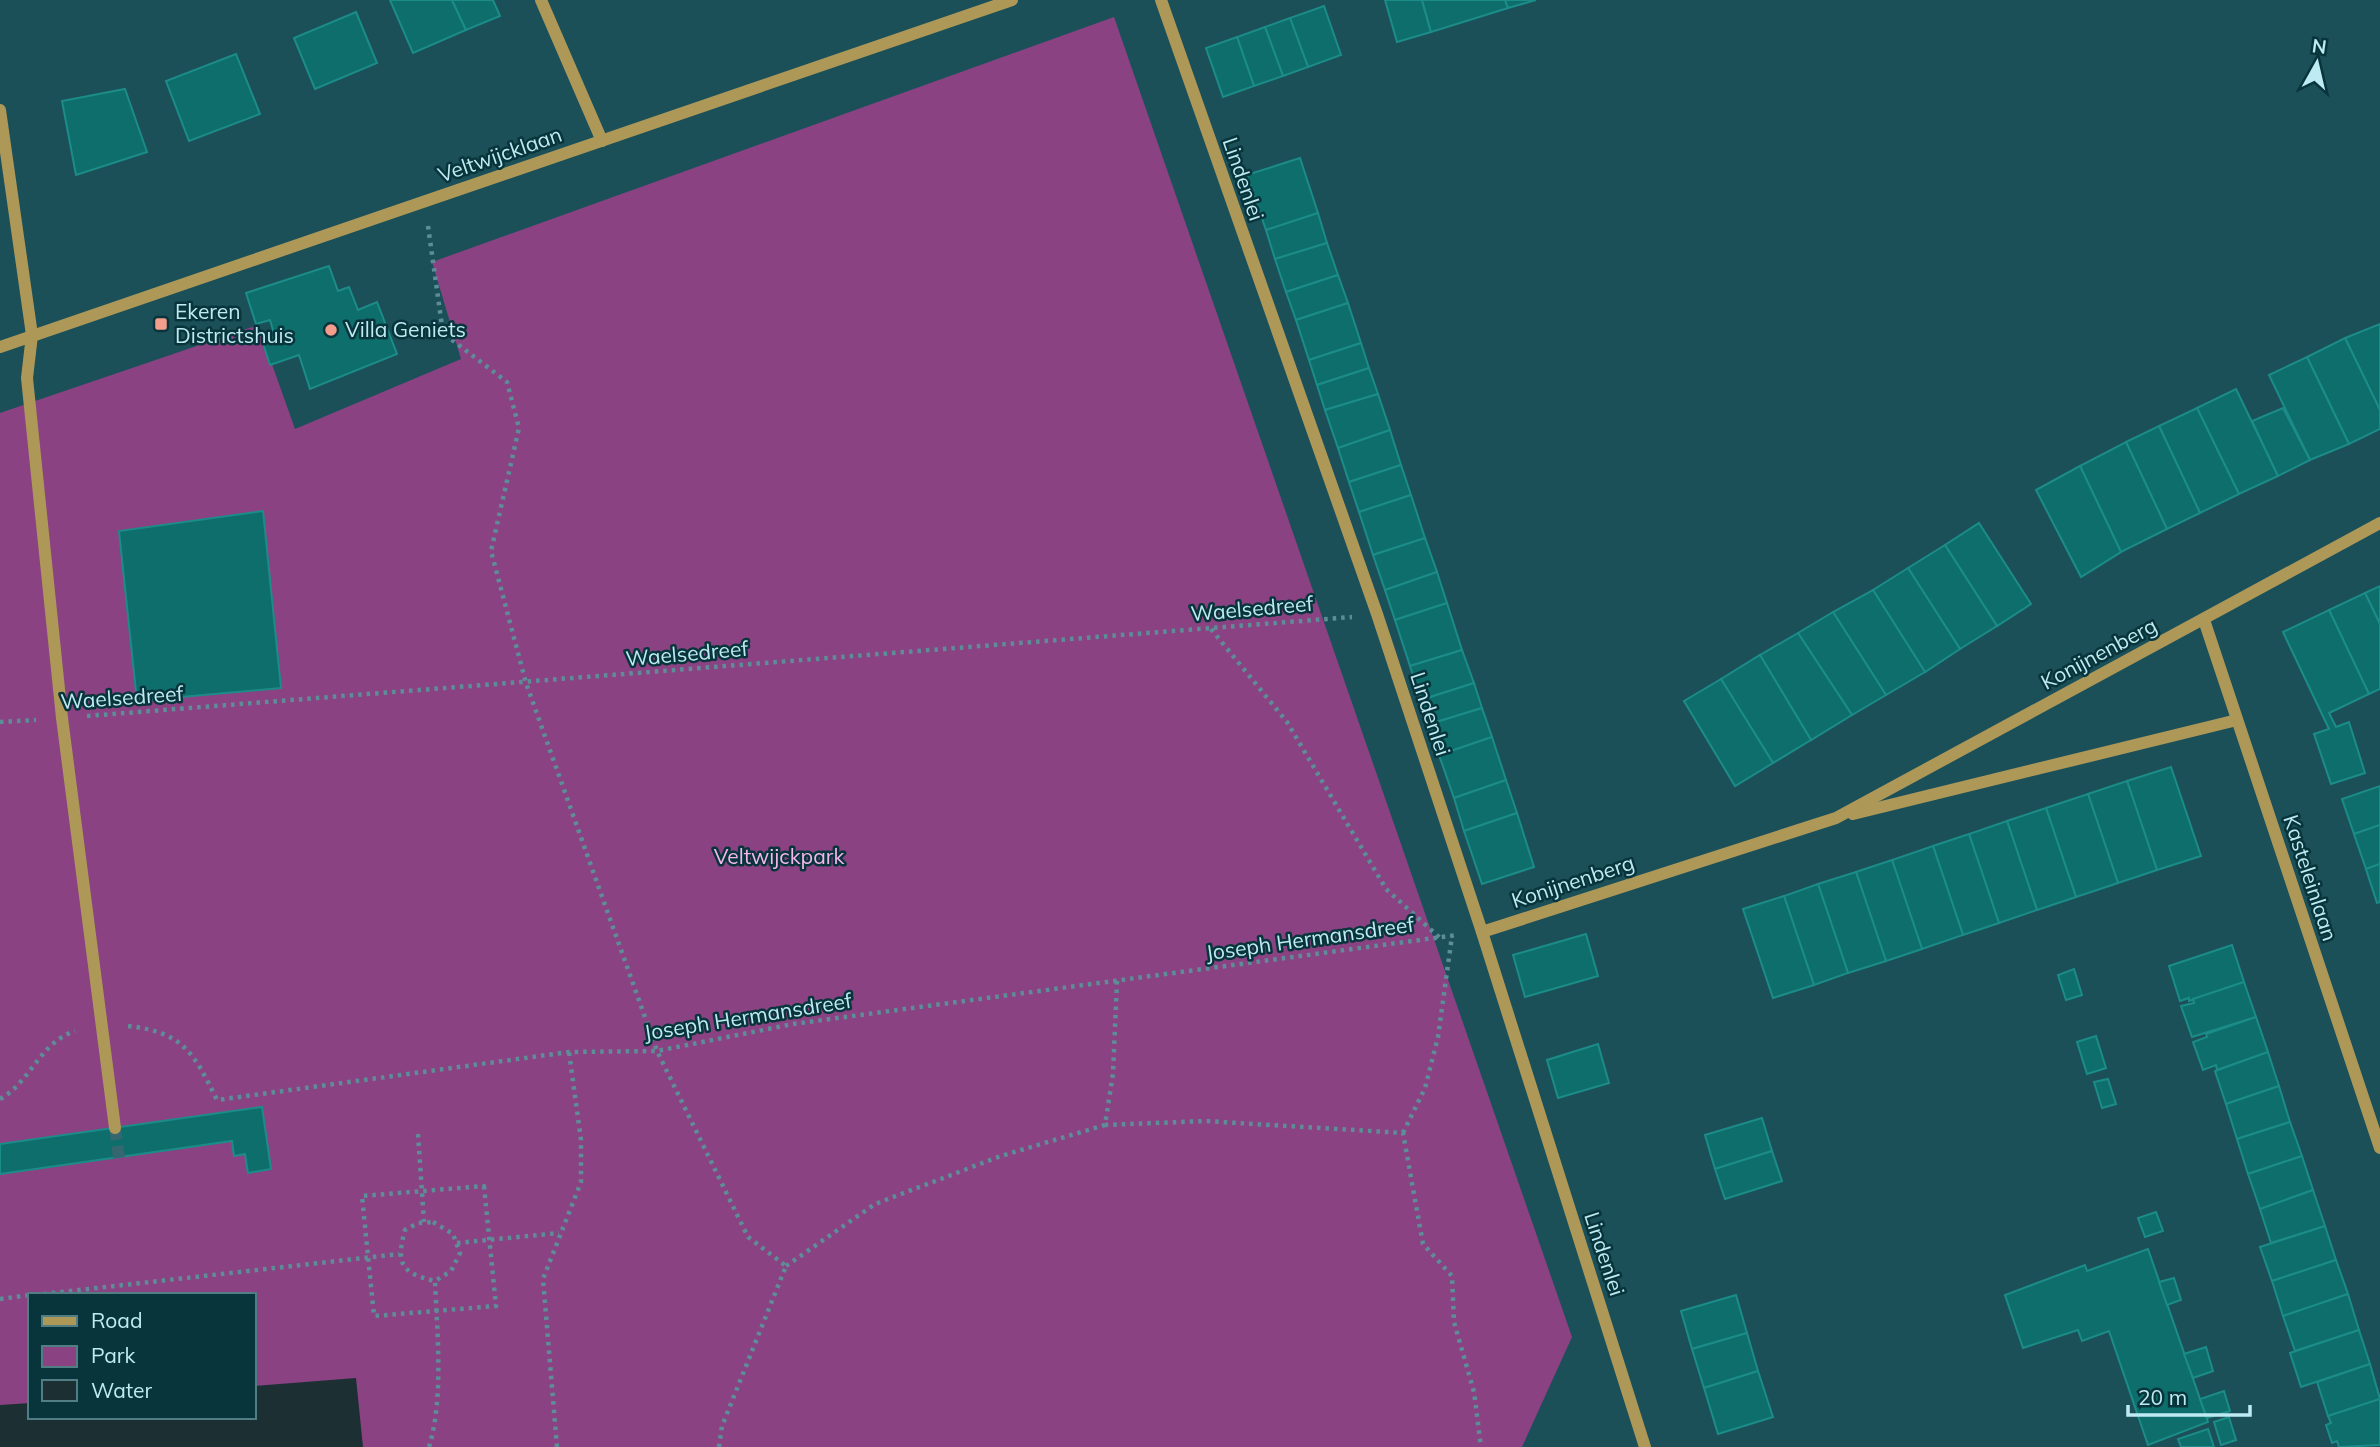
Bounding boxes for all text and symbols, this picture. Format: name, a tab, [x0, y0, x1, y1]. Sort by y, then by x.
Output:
north arrow	[2282, 28, 2352, 98]
text: N	[2311, 33, 2328, 59]
street label: Veltwijcklaan	[434, 121, 565, 187]
street label: Lindenlei	[1218, 134, 1270, 224]
place label: Ekeren Districtshuis	[175, 298, 294, 348]
marker: Ekeren Districtshuis	[153, 316, 169, 332]
place label: Villa Geniets	[345, 316, 466, 342]
marker: Villa Geniets	[323, 322, 339, 338]
street label: Waelsedreef	[1189, 590, 1315, 626]
street label: Konijnenberg	[2036, 612, 2161, 695]
street label: Waelsedreef	[624, 635, 750, 671]
street label: Lindenlei	[1405, 669, 1457, 759]
street label: Waelsedreef	[60, 680, 185, 714]
street label: Kasteleinlaan	[2278, 811, 2344, 944]
park label: Veltwijckpark	[714, 843, 844, 869]
street label: Konijnenberg	[1508, 849, 1637, 913]
street label: Joseph Hermansdreef	[1204, 910, 1417, 965]
street label: Joseph Hermansdreef	[642, 987, 854, 1045]
street label: Lindenlei	[1579, 1209, 1631, 1299]
legend	[28, 1293, 256, 1419]
text: Road	[91, 1307, 142, 1333]
text: Park	[91, 1342, 135, 1368]
scale bar	[2128, 1374, 2250, 1418]
text: Water	[91, 1377, 152, 1403]
text: 20 m	[2138, 1384, 2187, 1410]

